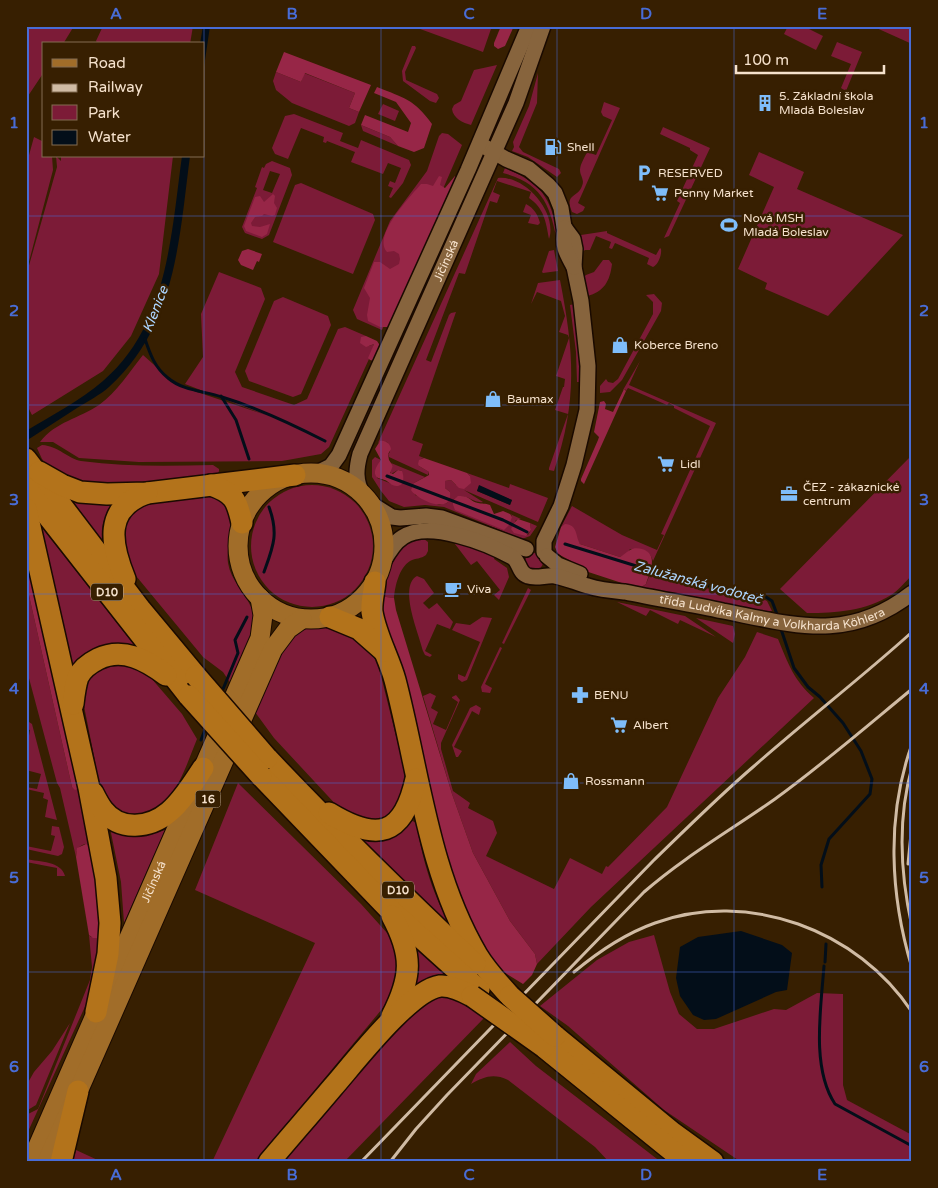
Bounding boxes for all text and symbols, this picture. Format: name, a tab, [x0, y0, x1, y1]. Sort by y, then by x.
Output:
text: A	[110, 4, 122, 24]
text: B	[286, 4, 298, 24]
text: C	[463, 4, 475, 24]
text: D	[640, 4, 652, 24]
text: E	[817, 4, 827, 24]
legend	[42, 42, 205, 158]
scale bar	[736, 42, 883, 74]
text: 100 m	[743, 51, 789, 69]
text: Road	[88, 54, 126, 72]
text: Railway	[88, 78, 143, 96]
place label: 5. Základní škola Mladá Boleslav	[779, 89, 874, 117]
building icon: 5. Základní škola Mladá Boleslav	[755, 93, 775, 113]
text: Park	[88, 104, 120, 122]
text: 1	[9, 113, 19, 133]
text: 1	[919, 113, 929, 133]
text: Water	[88, 128, 131, 146]
fuel station icon: Shell	[543, 137, 563, 157]
place label: Shell	[567, 140, 594, 154]
parking icon: RESERVED	[634, 163, 654, 183]
place label: RESERVED	[658, 166, 723, 180]
supermarket icon: Penny Market	[650, 183, 670, 203]
place label: Penny Market	[674, 186, 754, 200]
place label: Nová MSH Mladá Boleslav	[743, 211, 829, 239]
sports icon: Nová MSH Mladá Boleslav	[719, 215, 739, 235]
street label: Jičínská	[431, 238, 461, 284]
water label: Klenice	[139, 283, 172, 335]
text: 2	[9, 301, 19, 321]
text: 2	[919, 301, 929, 321]
shop icon: Koberce Breno	[610, 335, 630, 355]
place label: Koberce Breno	[634, 338, 718, 352]
shop icon: Baumax	[483, 389, 503, 409]
place label: Baumax	[507, 392, 554, 406]
supermarket icon: Lidl	[656, 454, 676, 474]
place label: Lidl	[680, 457, 700, 471]
place label: ČEZ - zákaznické centrum	[803, 480, 900, 508]
office icon: ČEZ - zákaznické centrum	[779, 484, 799, 504]
text: 3	[9, 490, 19, 510]
text: 3	[919, 490, 929, 510]
water label: Zalužanská vodoteč	[632, 557, 765, 608]
cafe icon: Viva	[443, 579, 463, 599]
place label: Viva	[467, 582, 491, 596]
road number: D10	[91, 584, 123, 600]
street label: třída Ludvíka Kalmy a Volkharda Köhlera	[658, 592, 887, 633]
text: 4	[9, 679, 19, 699]
text: 4	[919, 679, 929, 699]
pharmacy icon: BENU	[570, 685, 590, 705]
place label: BENU	[594, 688, 629, 702]
supermarket icon: Albert	[609, 715, 629, 735]
place label: Albert	[633, 718, 669, 732]
shop icon: Rossmann	[561, 771, 581, 791]
place label: Rossmann	[585, 774, 645, 788]
road number: 16	[196, 791, 220, 808]
street label: Jičínská	[138, 859, 169, 905]
text: 5	[9, 868, 19, 888]
text: 5	[919, 868, 929, 888]
road number: D10	[382, 882, 414, 898]
text: 6	[9, 1057, 19, 1077]
text: 6	[919, 1057, 929, 1077]
text: A	[110, 1165, 122, 1185]
text: B	[286, 1165, 298, 1185]
text: C	[463, 1165, 475, 1185]
text: D	[640, 1165, 652, 1185]
text: E	[817, 1165, 827, 1185]

